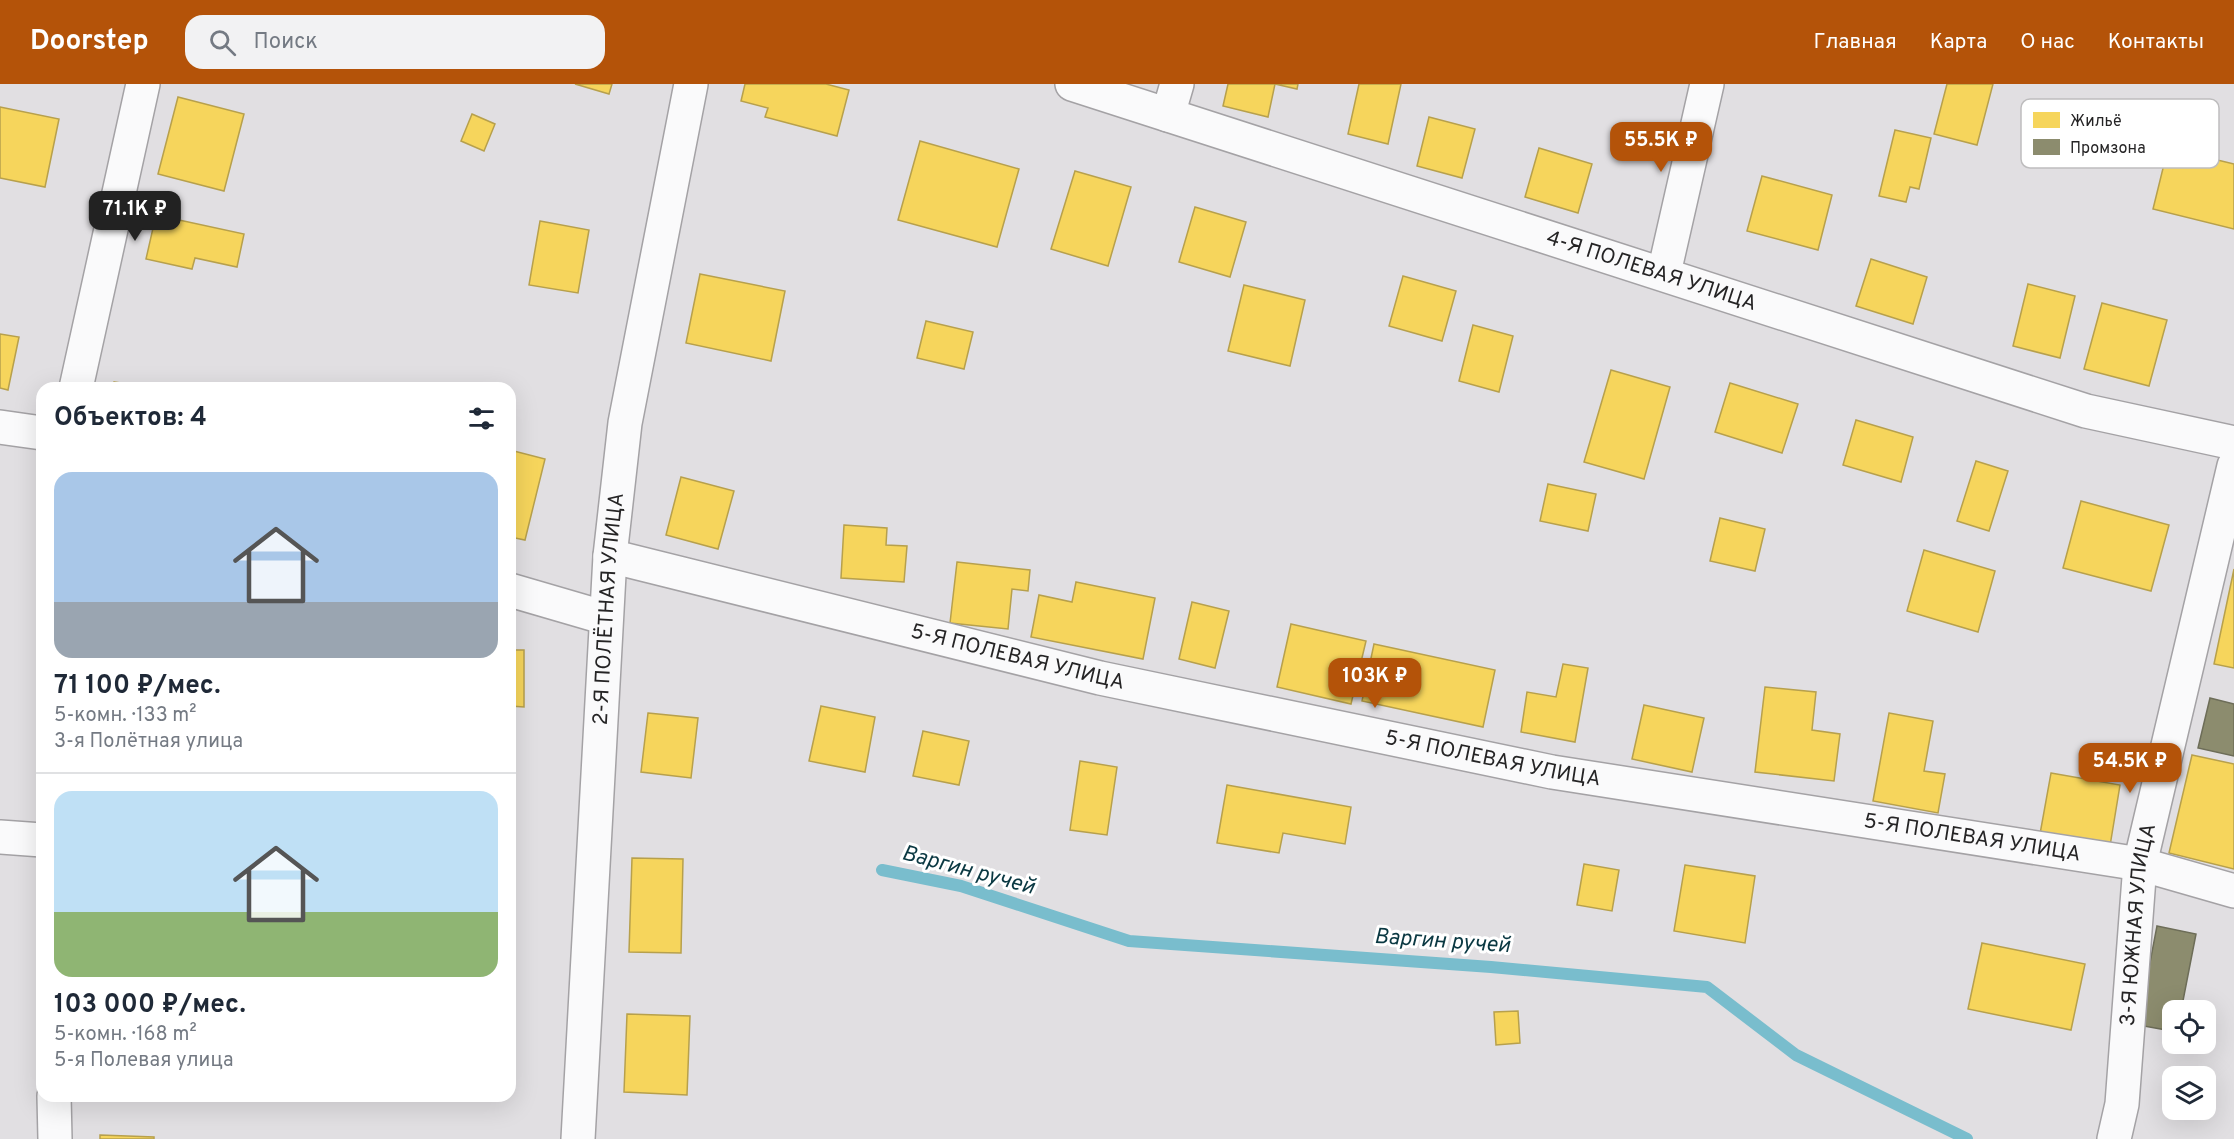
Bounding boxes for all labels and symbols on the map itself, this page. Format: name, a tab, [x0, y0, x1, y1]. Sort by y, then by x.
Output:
legend	[2021, 99, 2219, 168]
text: Жильё	[2070, 112, 2122, 132]
pin: 55.5K ₽	[1606, 122, 1716, 173]
text: Промзона	[2070, 139, 2146, 159]
pin: 71.1K ₽	[80, 191, 190, 242]
street label: 4-Я ПОЛЕВАЯ УЛИЦА	[1543, 224, 1760, 317]
street label: 2-Я ПОЛЁТНАЯ УЛИЦА	[587, 491, 631, 726]
street label: 5-Я ПОЛЕВАЯ УЛИЦА	[908, 618, 1127, 696]
pin: 103K ₽	[1326, 658, 1424, 709]
street label: 5-Я ПОЛЕВАЯ УЛИЦА	[1382, 724, 1603, 793]
pin: 54.5K ₽	[2075, 743, 2185, 794]
street label: 5-Я ПОЛЕВАЯ УЛИЦА	[1862, 807, 2083, 868]
street label: 3-Я ЮЖНАЯ УЛИЦА	[2114, 821, 2163, 1027]
water label: Варгин ручей	[899, 840, 1039, 902]
water label: Варгин ручей	[1373, 924, 1512, 960]

